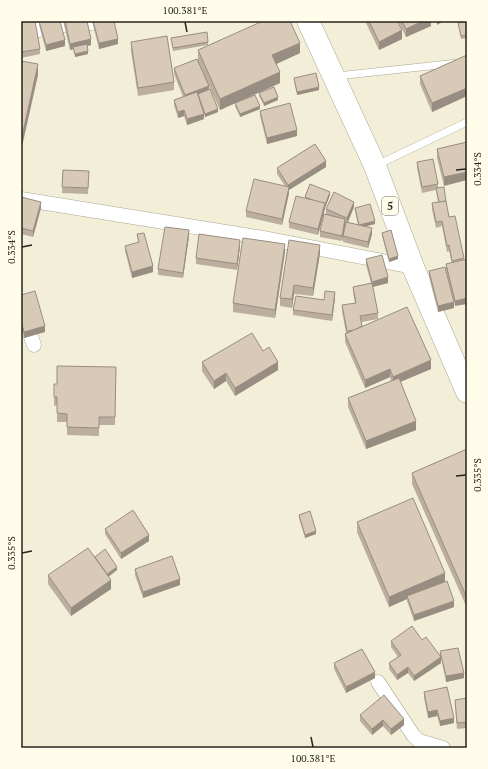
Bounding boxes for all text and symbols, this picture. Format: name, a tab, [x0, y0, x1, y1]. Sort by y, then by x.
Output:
text: 100.381°E	[163, 4, 208, 17]
text: 0.334°S	[471, 152, 484, 186]
road number: 5	[382, 197, 398, 215]
text: 0.334°S	[5, 230, 18, 264]
text: 0.335°S	[471, 458, 484, 492]
text: 0.335°S	[5, 536, 18, 570]
text: 100.381°E	[291, 752, 336, 765]

